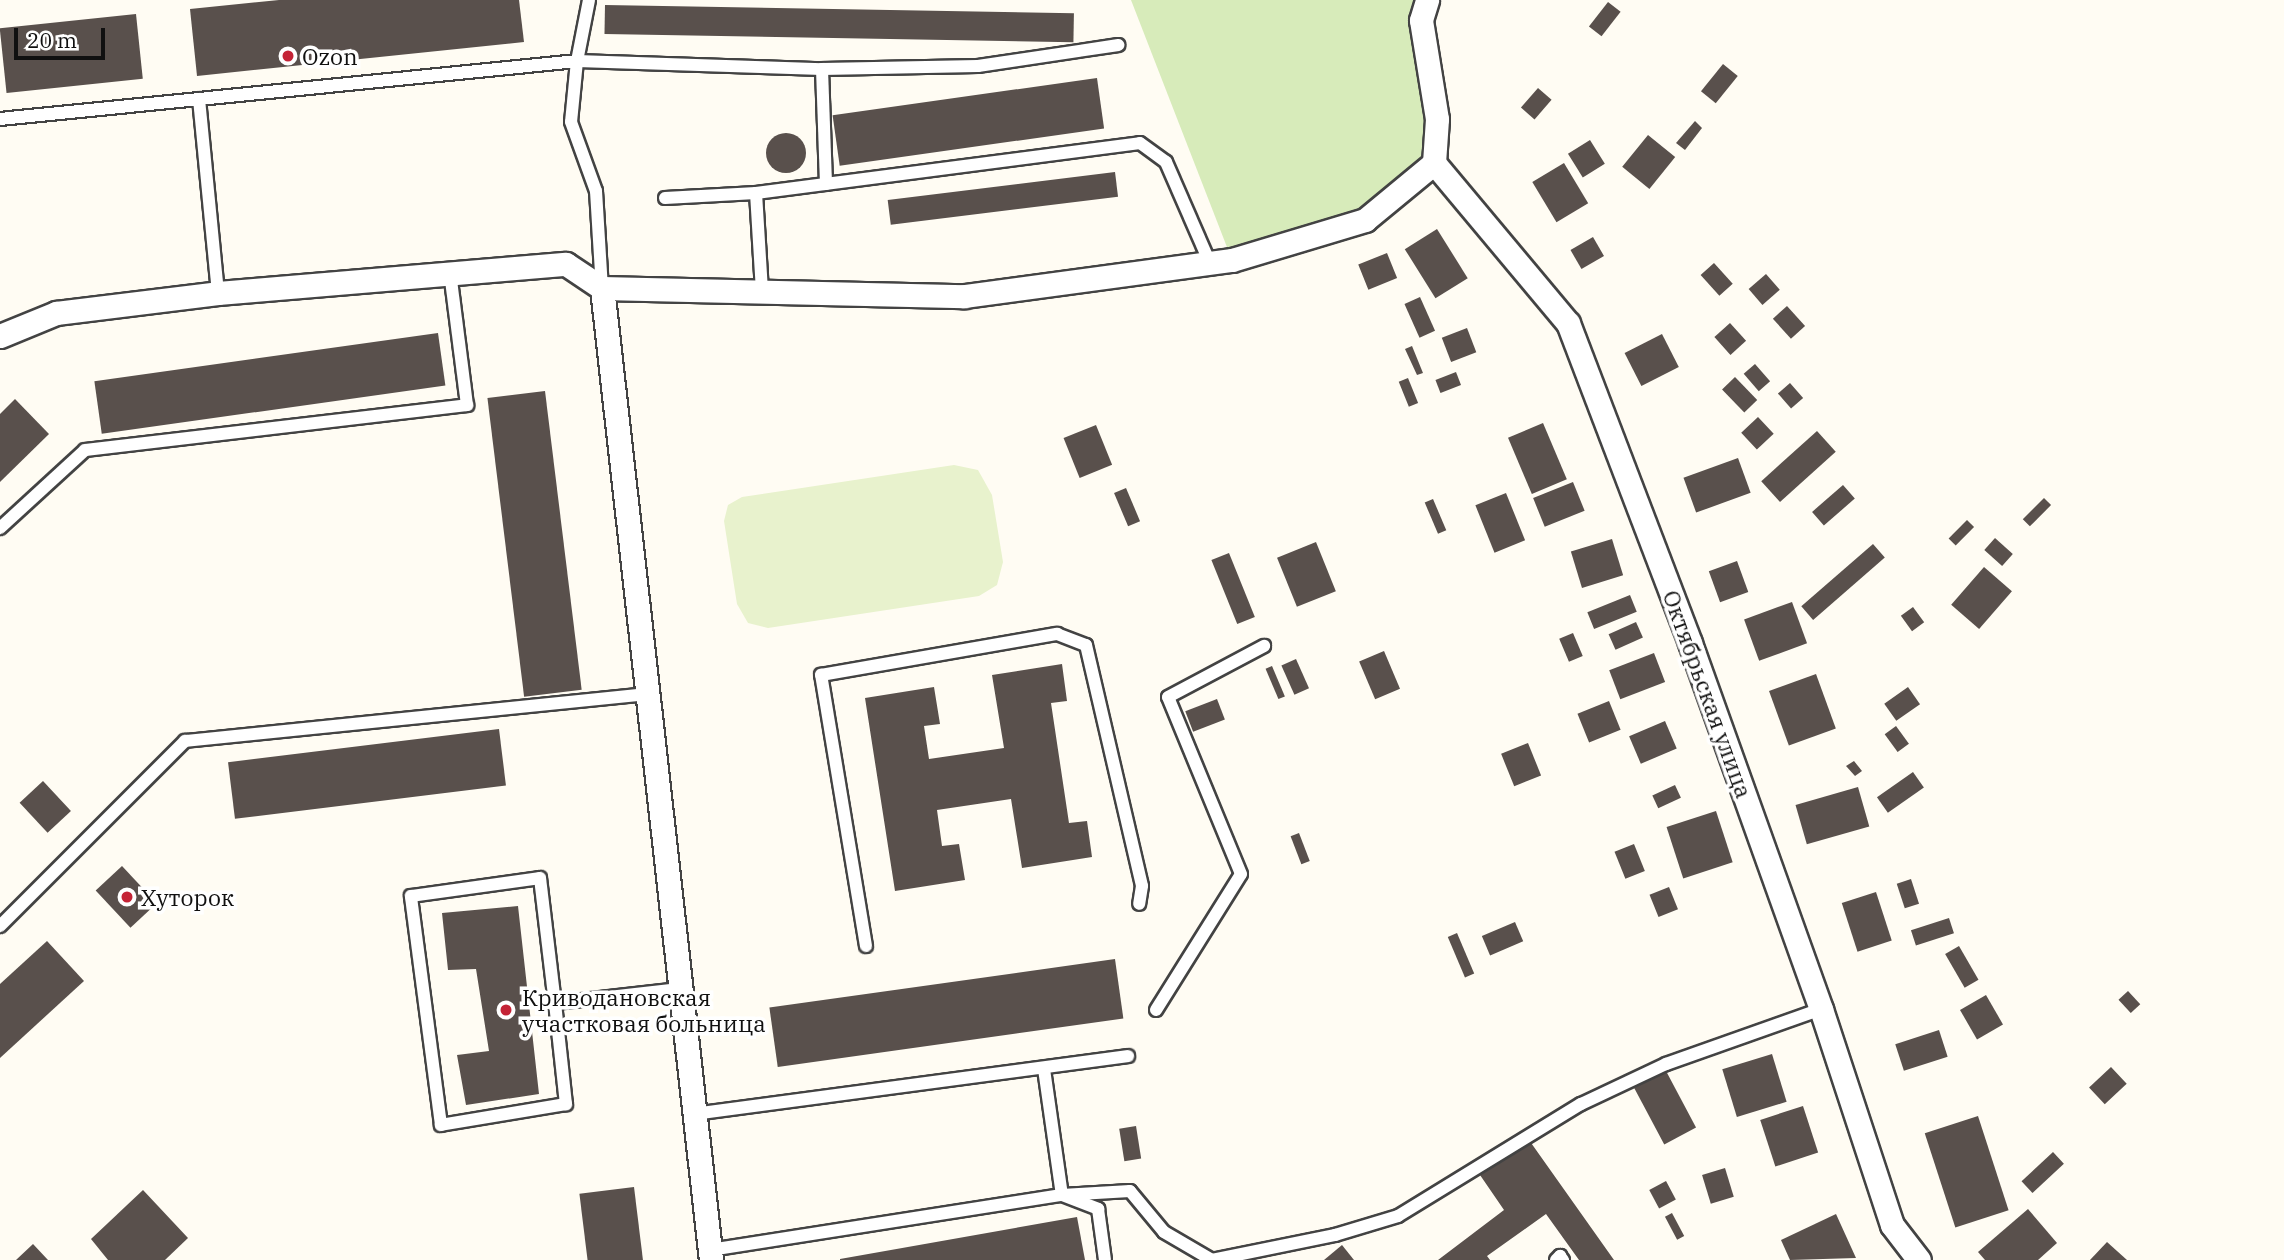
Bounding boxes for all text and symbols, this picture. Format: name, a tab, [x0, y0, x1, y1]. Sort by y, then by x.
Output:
scale bar	[18, 14, 108, 58]
text: 20 m	[27, 26, 77, 54]
place label: Ozon	[302, 42, 358, 70]
marker: Ozon	[280, 48, 296, 64]
street label: Октябрьская улица	[1658, 586, 1758, 802]
place label: Хуторок	[141, 883, 234, 911]
marker: Хуторок	[119, 889, 135, 905]
place label: Криводановская участковая больница	[522, 983, 766, 1037]
marker: Криводановская участковая больница	[496, 1000, 516, 1020]

